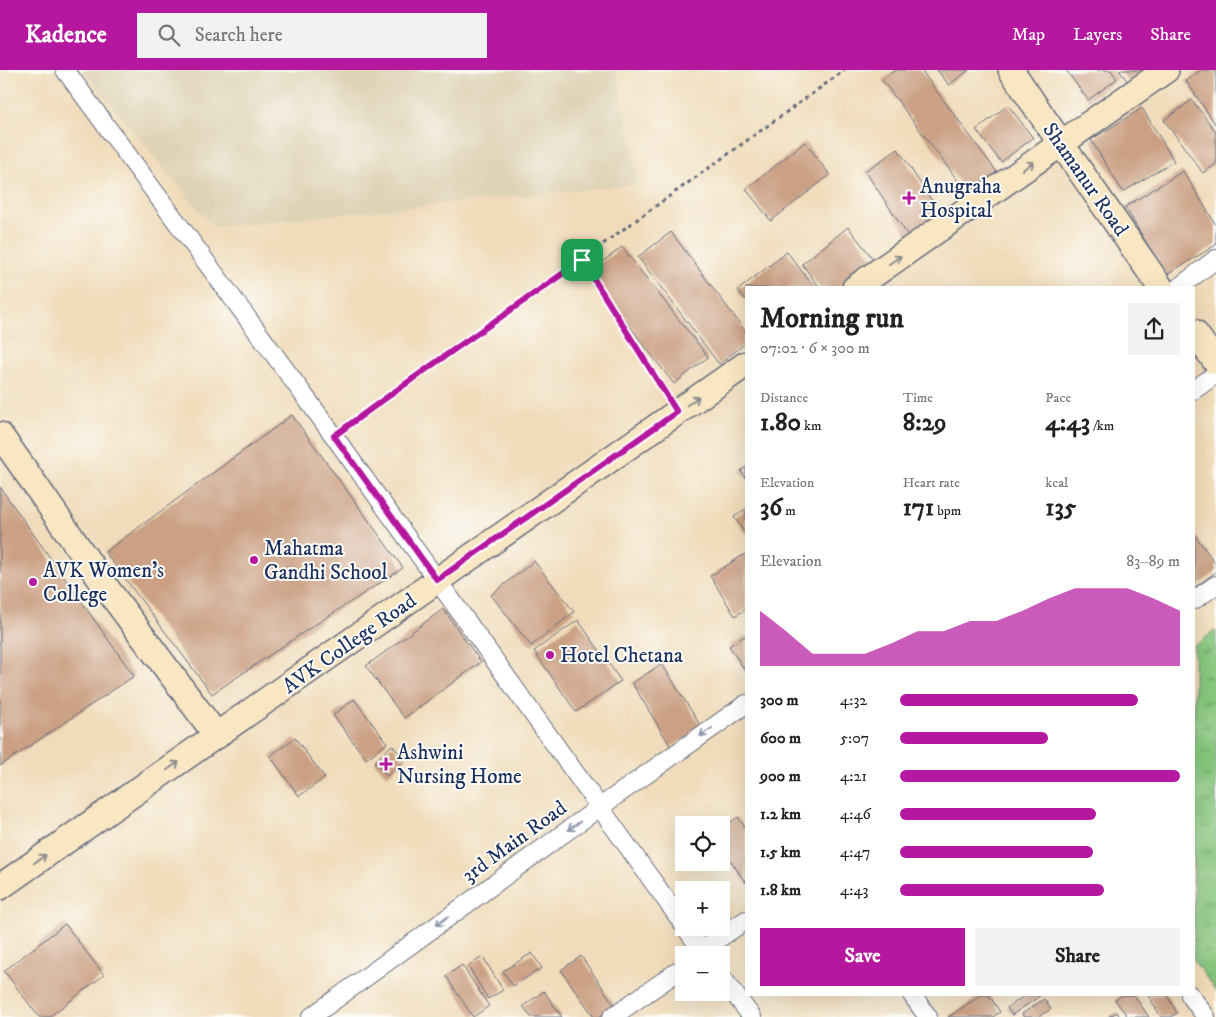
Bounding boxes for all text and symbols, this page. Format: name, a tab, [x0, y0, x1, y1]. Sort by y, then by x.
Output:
search box	[137, 13, 487, 58]
text: Kadence	[25, 20, 107, 50]
icon: search	[155, 21, 183, 49]
text: Search here	[195, 24, 283, 47]
text: Map	[1012, 24, 1045, 46]
text: Layers	[1073, 24, 1122, 46]
text: Share	[1150, 24, 1191, 46]
street label: Shamanur Road	[1037, 118, 1134, 242]
one-way arrow	[1021, 161, 1035, 171]
place label: Anugraha Hospital	[920, 174, 1001, 224]
marker: Anugraha Hospital	[902, 191, 916, 205]
pin	[561, 239, 603, 281]
icon: arrive	[568, 246, 596, 274]
one-way arrow	[888, 255, 902, 265]
text: Morning run	[760, 301, 904, 336]
button: share	[1128, 303, 1180, 355]
text: 07:02 · 6 × 300 m	[760, 338, 870, 358]
text: Distance	[760, 389, 808, 407]
text: Time	[903, 389, 933, 407]
text: Pace	[1045, 389, 1071, 407]
one-way arrow	[686, 396, 700, 406]
text: 1.80	[760, 407, 801, 438]
text: 8:29	[903, 407, 946, 438]
text: 4:43	[1045, 407, 1090, 438]
text: km	[801, 417, 822, 435]
text: /km	[1090, 417, 1114, 435]
text: Elevation	[760, 474, 814, 492]
text: Heart rate	[903, 474, 960, 492]
text: kcal	[1045, 474, 1068, 492]
text: 36	[760, 492, 782, 523]
text: 171	[903, 492, 934, 523]
text: 135	[1045, 492, 1076, 523]
text: m	[782, 502, 796, 520]
text: bpm	[934, 502, 961, 520]
place label: Mahatma Gandhi School	[264, 536, 388, 586]
text: Elevation	[760, 551, 822, 571]
text: 83–89 m	[1126, 551, 1180, 571]
marker: Mahatma Gandhi School	[248, 554, 260, 566]
place label: AVK Women's College	[43, 558, 164, 608]
marker: AVK Women's College	[27, 576, 39, 588]
street label: AVK College Road	[278, 588, 422, 700]
place label: Hotel Chetana	[560, 643, 683, 669]
marker: Hotel Chetana	[544, 649, 556, 661]
text: 300 m	[760, 690, 799, 710]
text: 4:32	[840, 690, 867, 710]
one-way arrow	[700, 727, 714, 737]
text: 600 m	[760, 728, 801, 748]
text: 5:07	[840, 728, 869, 748]
place label: Ashwini Nursing Home	[397, 740, 522, 790]
marker: Ashwini Nursing Home	[379, 757, 393, 771]
one-way arrow	[166, 761, 180, 771]
text: 900 m	[760, 766, 801, 786]
text: 4:21	[840, 766, 867, 786]
street label: 3rd Main Road	[457, 795, 572, 888]
text: 1.2 km	[760, 804, 801, 824]
text: 4:46	[840, 804, 871, 824]
map controls	[675, 816, 730, 1001]
button: locate	[675, 816, 730, 871]
one-way arrow	[567, 821, 581, 831]
text: 1.5 km	[760, 842, 801, 862]
text: 4:47	[840, 842, 871, 862]
one-way arrow	[33, 854, 47, 864]
text: 1.8 km	[760, 880, 801, 900]
text: 4:43	[840, 880, 869, 900]
button: +	[675, 881, 730, 936]
one-way arrow	[436, 916, 449, 927]
button: Save	[760, 928, 965, 986]
button: Share	[975, 928, 1180, 986]
button: −	[675, 946, 730, 1001]

